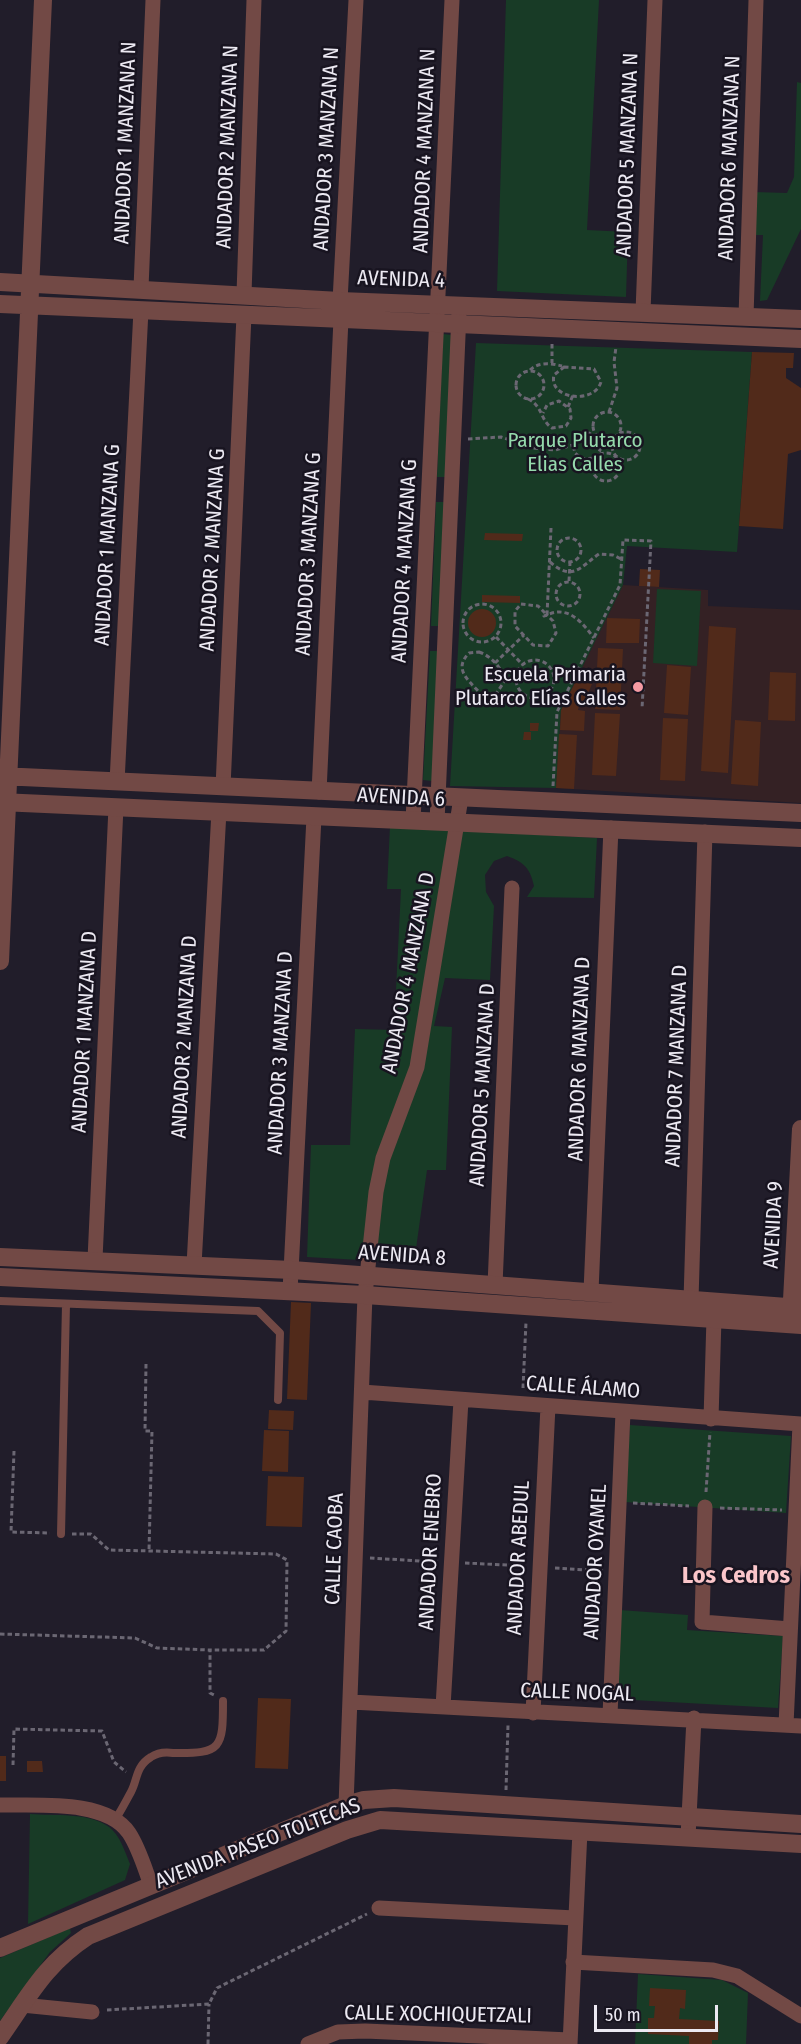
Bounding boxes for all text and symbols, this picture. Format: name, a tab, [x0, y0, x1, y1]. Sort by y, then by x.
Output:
street label: ANDADOR 1 MANZANA N	[110, 41, 142, 245]
street label: ANDADOR 2 MANZANA N	[212, 45, 244, 249]
street label: ANDADOR 3 MANZANA N	[309, 46, 345, 252]
street label: ANDADOR 4 MANZANA N	[409, 48, 441, 254]
street label: ANDADOR 5 MANZANA N	[612, 52, 644, 258]
street label: ANDADOR 6 MANZANA N	[714, 55, 746, 261]
street label: AVENIDA 4	[357, 266, 445, 294]
park label: Parque Plutarco Elias Calles	[507, 428, 643, 478]
street label: ANDADOR 1 MANZANA G	[90, 443, 126, 647]
street label: ANDADOR 2 MANZANA G	[195, 448, 231, 652]
street label: ANDADOR 3 MANZANA G	[291, 452, 327, 656]
street label: ANDADOR 4 MANZANA G	[387, 458, 423, 664]
place label: Escuela Primaria Plutarco Elías Calles	[455, 662, 626, 712]
marker: Escuela Primaria Plutarco Elías Calles	[631, 680, 645, 694]
street label: AVENIDA 6	[356, 783, 446, 813]
street label: ANDADOR 4 MANZANA D	[377, 870, 441, 1076]
street label: ANDADOR 1 MANZANA D	[67, 930, 103, 1134]
street label: ANDADOR 2 MANZANA D	[167, 935, 203, 1139]
street label: ANDADOR 3 MANZANA D	[263, 951, 299, 1155]
street label: ANDADOR 6 MANZANA D	[564, 956, 596, 1162]
street label: ANDADOR 7 MANZANA D	[661, 964, 693, 1168]
street label: ANDADOR 5 MANZANA D	[465, 983, 501, 1187]
street label: AVENIDA 9	[759, 1181, 789, 1269]
street label: AVENIDA 8	[357, 1240, 447, 1272]
street label: CALLE ÁLAMO	[525, 1371, 641, 1405]
street label: ANDADOR ENEBRO	[414, 1473, 448, 1631]
street label: ANDADOR ABEDUL	[502, 1480, 536, 1636]
street label: ANDADOR OYAMEL	[579, 1484, 613, 1640]
street label: CALLE CAOBA	[320, 1492, 350, 1606]
district label: Los Cedros	[682, 1562, 790, 1590]
street label: CALLE NOGAL	[520, 1678, 634, 1708]
street label: AVENIDA PASEO TOLTECAS	[152, 1793, 364, 1895]
scale bar	[597, 1993, 722, 2031]
street label: CALLE XOCHIQUETZALI	[344, 2001, 532, 2029]
text: 50 m	[605, 2004, 641, 2026]

